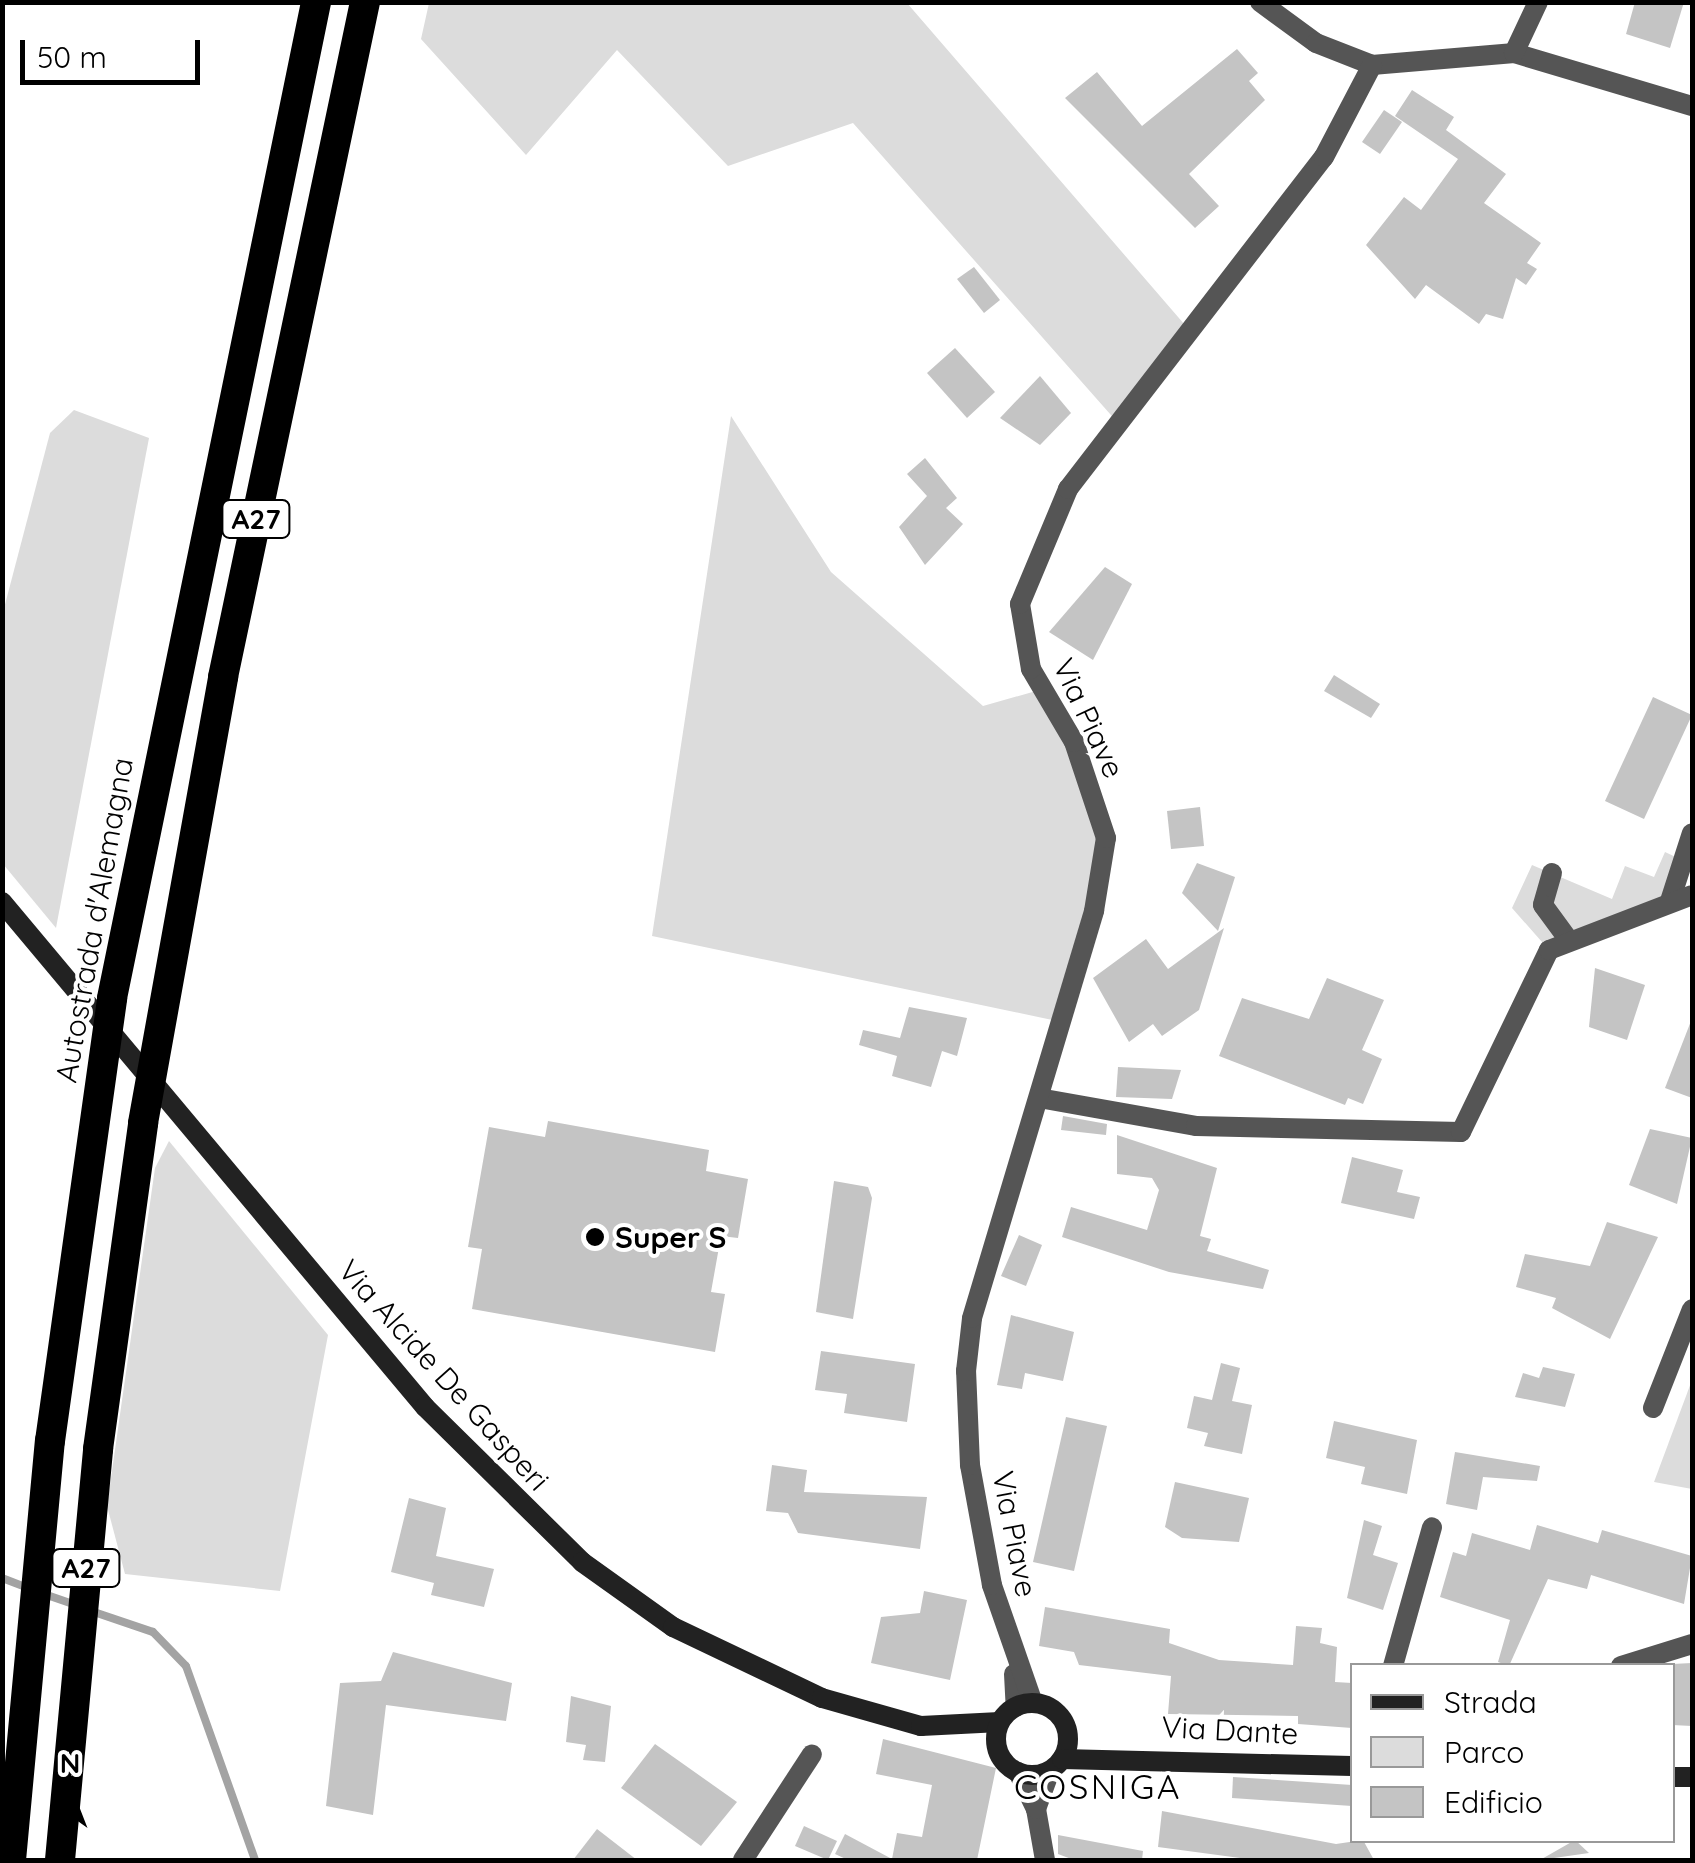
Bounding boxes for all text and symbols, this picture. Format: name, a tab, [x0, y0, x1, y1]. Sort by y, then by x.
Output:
scale bar	[25, 20, 205, 82]
text: 50 m	[37, 38, 107, 76]
road number: A27	[221, 496, 291, 542]
street label: Via Piave	[1046, 653, 1132, 783]
street label: Autostrada d'Alemagna	[48, 755, 140, 1085]
place label: Super S	[615, 1219, 726, 1255]
marker: Super S	[584, 1226, 606, 1248]
street label: Via Alcide De Gasperi	[331, 1252, 557, 1498]
street label: Via Piave	[985, 1468, 1045, 1600]
road number: A27	[51, 1545, 121, 1591]
legend	[1350, 1663, 1675, 1843]
text: Strada	[1444, 1683, 1537, 1721]
street label: Via Dante	[1161, 1708, 1299, 1752]
text: Parco	[1444, 1733, 1524, 1771]
north arrow	[20, 1743, 120, 1843]
text: N	[60, 1745, 80, 1780]
district label: COSNIGA	[1014, 1765, 1182, 1807]
text: Edificio	[1444, 1783, 1543, 1821]

